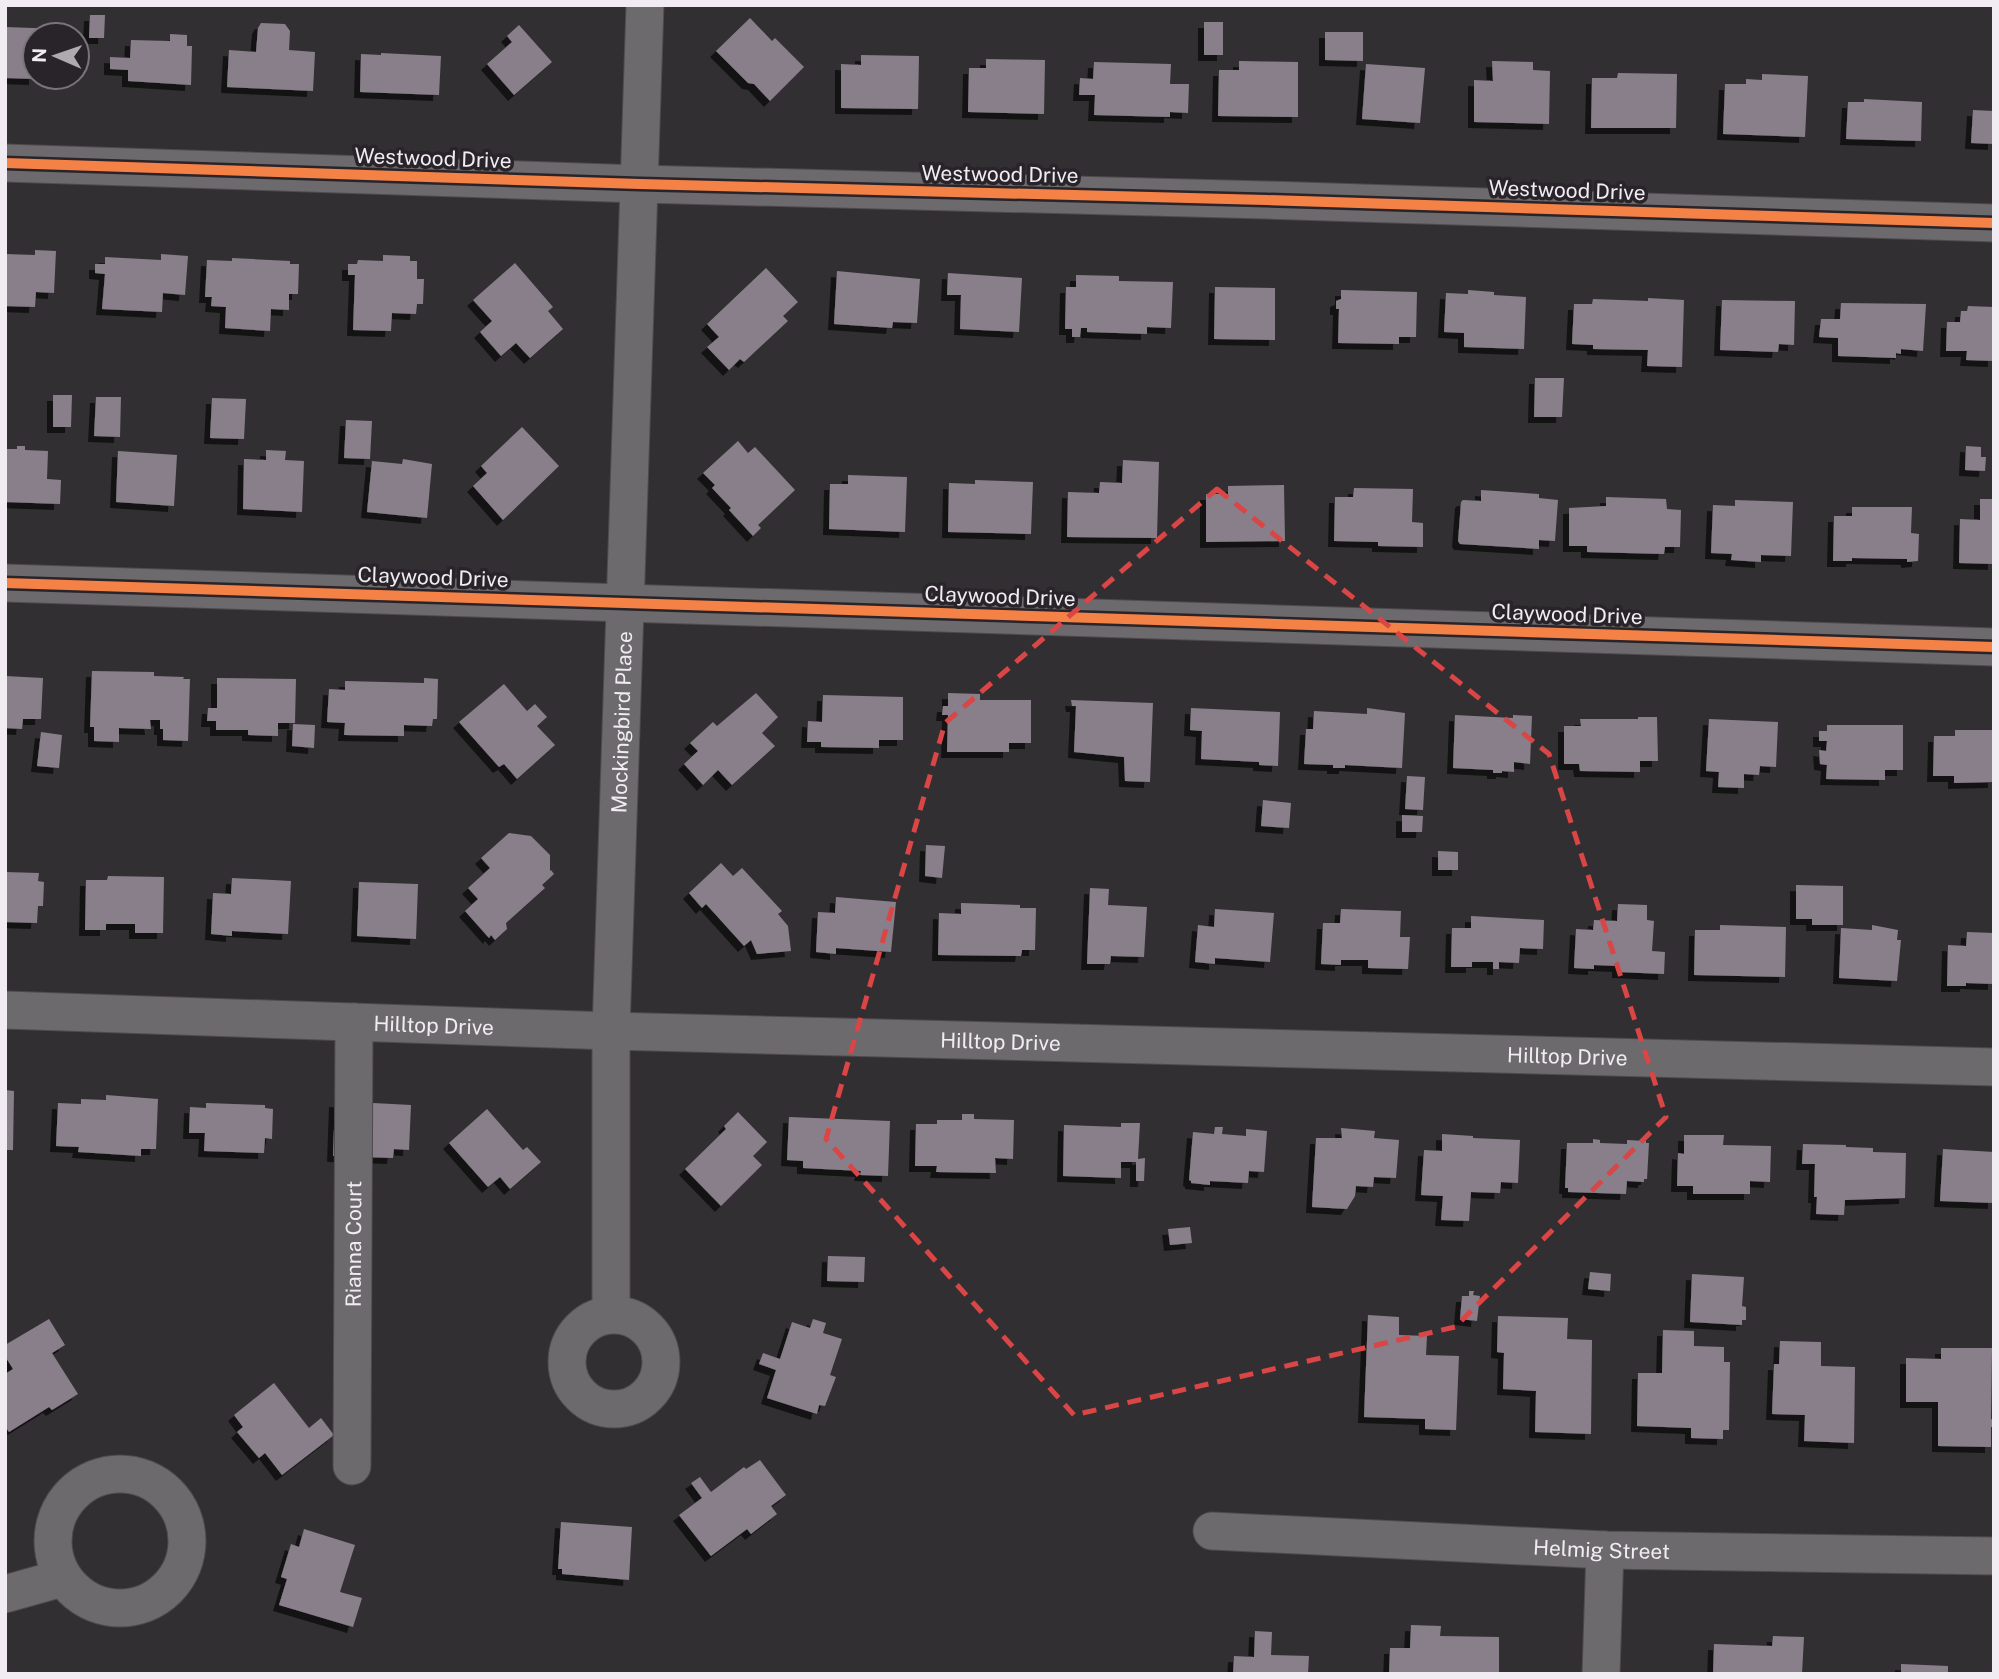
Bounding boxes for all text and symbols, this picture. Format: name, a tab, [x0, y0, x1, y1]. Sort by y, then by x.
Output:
north arrow	[21, 21, 91, 91]
text: N	[28, 48, 50, 63]
street label: Westwood Drive	[354, 143, 512, 173]
street label: Westwood Drive	[921, 160, 1079, 188]
street label: Westwood Drive	[1488, 175, 1646, 205]
street label: Claywood Drive	[357, 562, 509, 592]
street label: Claywood Drive	[924, 581, 1076, 611]
street label: Claywood Drive	[1491, 599, 1643, 629]
street label: Mockingbird Place	[606, 631, 637, 814]
street label: Hilltop Drive	[373, 1010, 494, 1039]
street label: Hilltop Drive	[940, 1027, 1061, 1055]
street label: Hilltop Drive	[1507, 1042, 1628, 1070]
street label: Rianna Court	[340, 1181, 366, 1307]
street label: Helmig Street	[1533, 1534, 1670, 1564]

